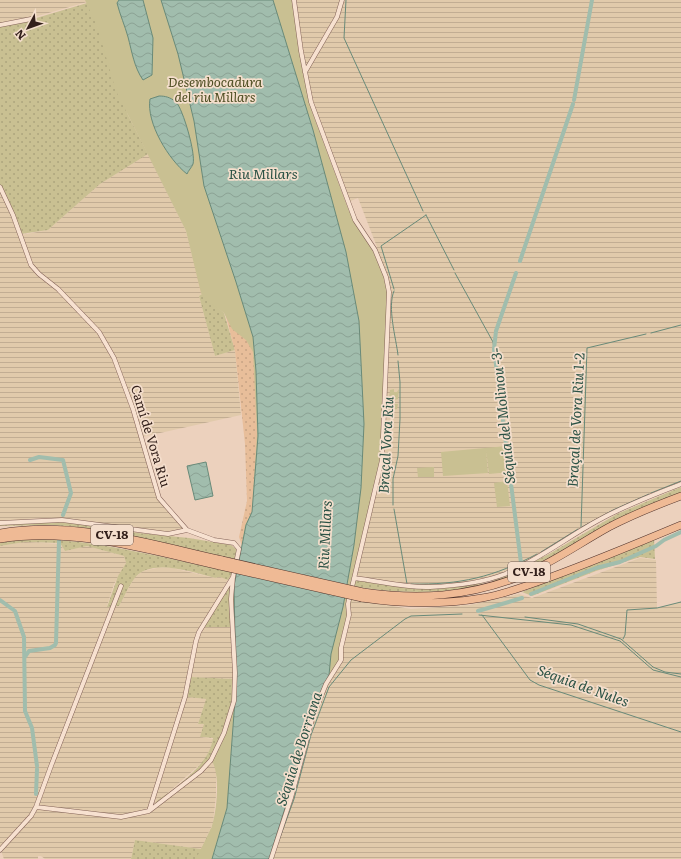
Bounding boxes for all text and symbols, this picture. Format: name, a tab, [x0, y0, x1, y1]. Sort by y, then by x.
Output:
north arrow	[8, 8, 48, 48]
text: N	[11, 26, 29, 44]
park label: Desembocadura del riu Millars	[168, 72, 263, 106]
water label: Riu Millars	[228, 163, 298, 183]
water label: Séquia del Molinou -3-	[485, 347, 519, 485]
water label: Braçal de Vora Riu 1-2	[561, 352, 589, 488]
street label: Camí de Vora Riu	[127, 382, 176, 489]
water label: Braçal Vora Riu	[372, 395, 398, 494]
water label: Riu Millars	[312, 500, 336, 570]
road number: CV-18	[91, 525, 133, 545]
road number: CV-18	[508, 562, 550, 582]
water label: Séquia de Nules	[535, 659, 632, 711]
water label: Séquia de Borriana	[270, 689, 326, 808]

